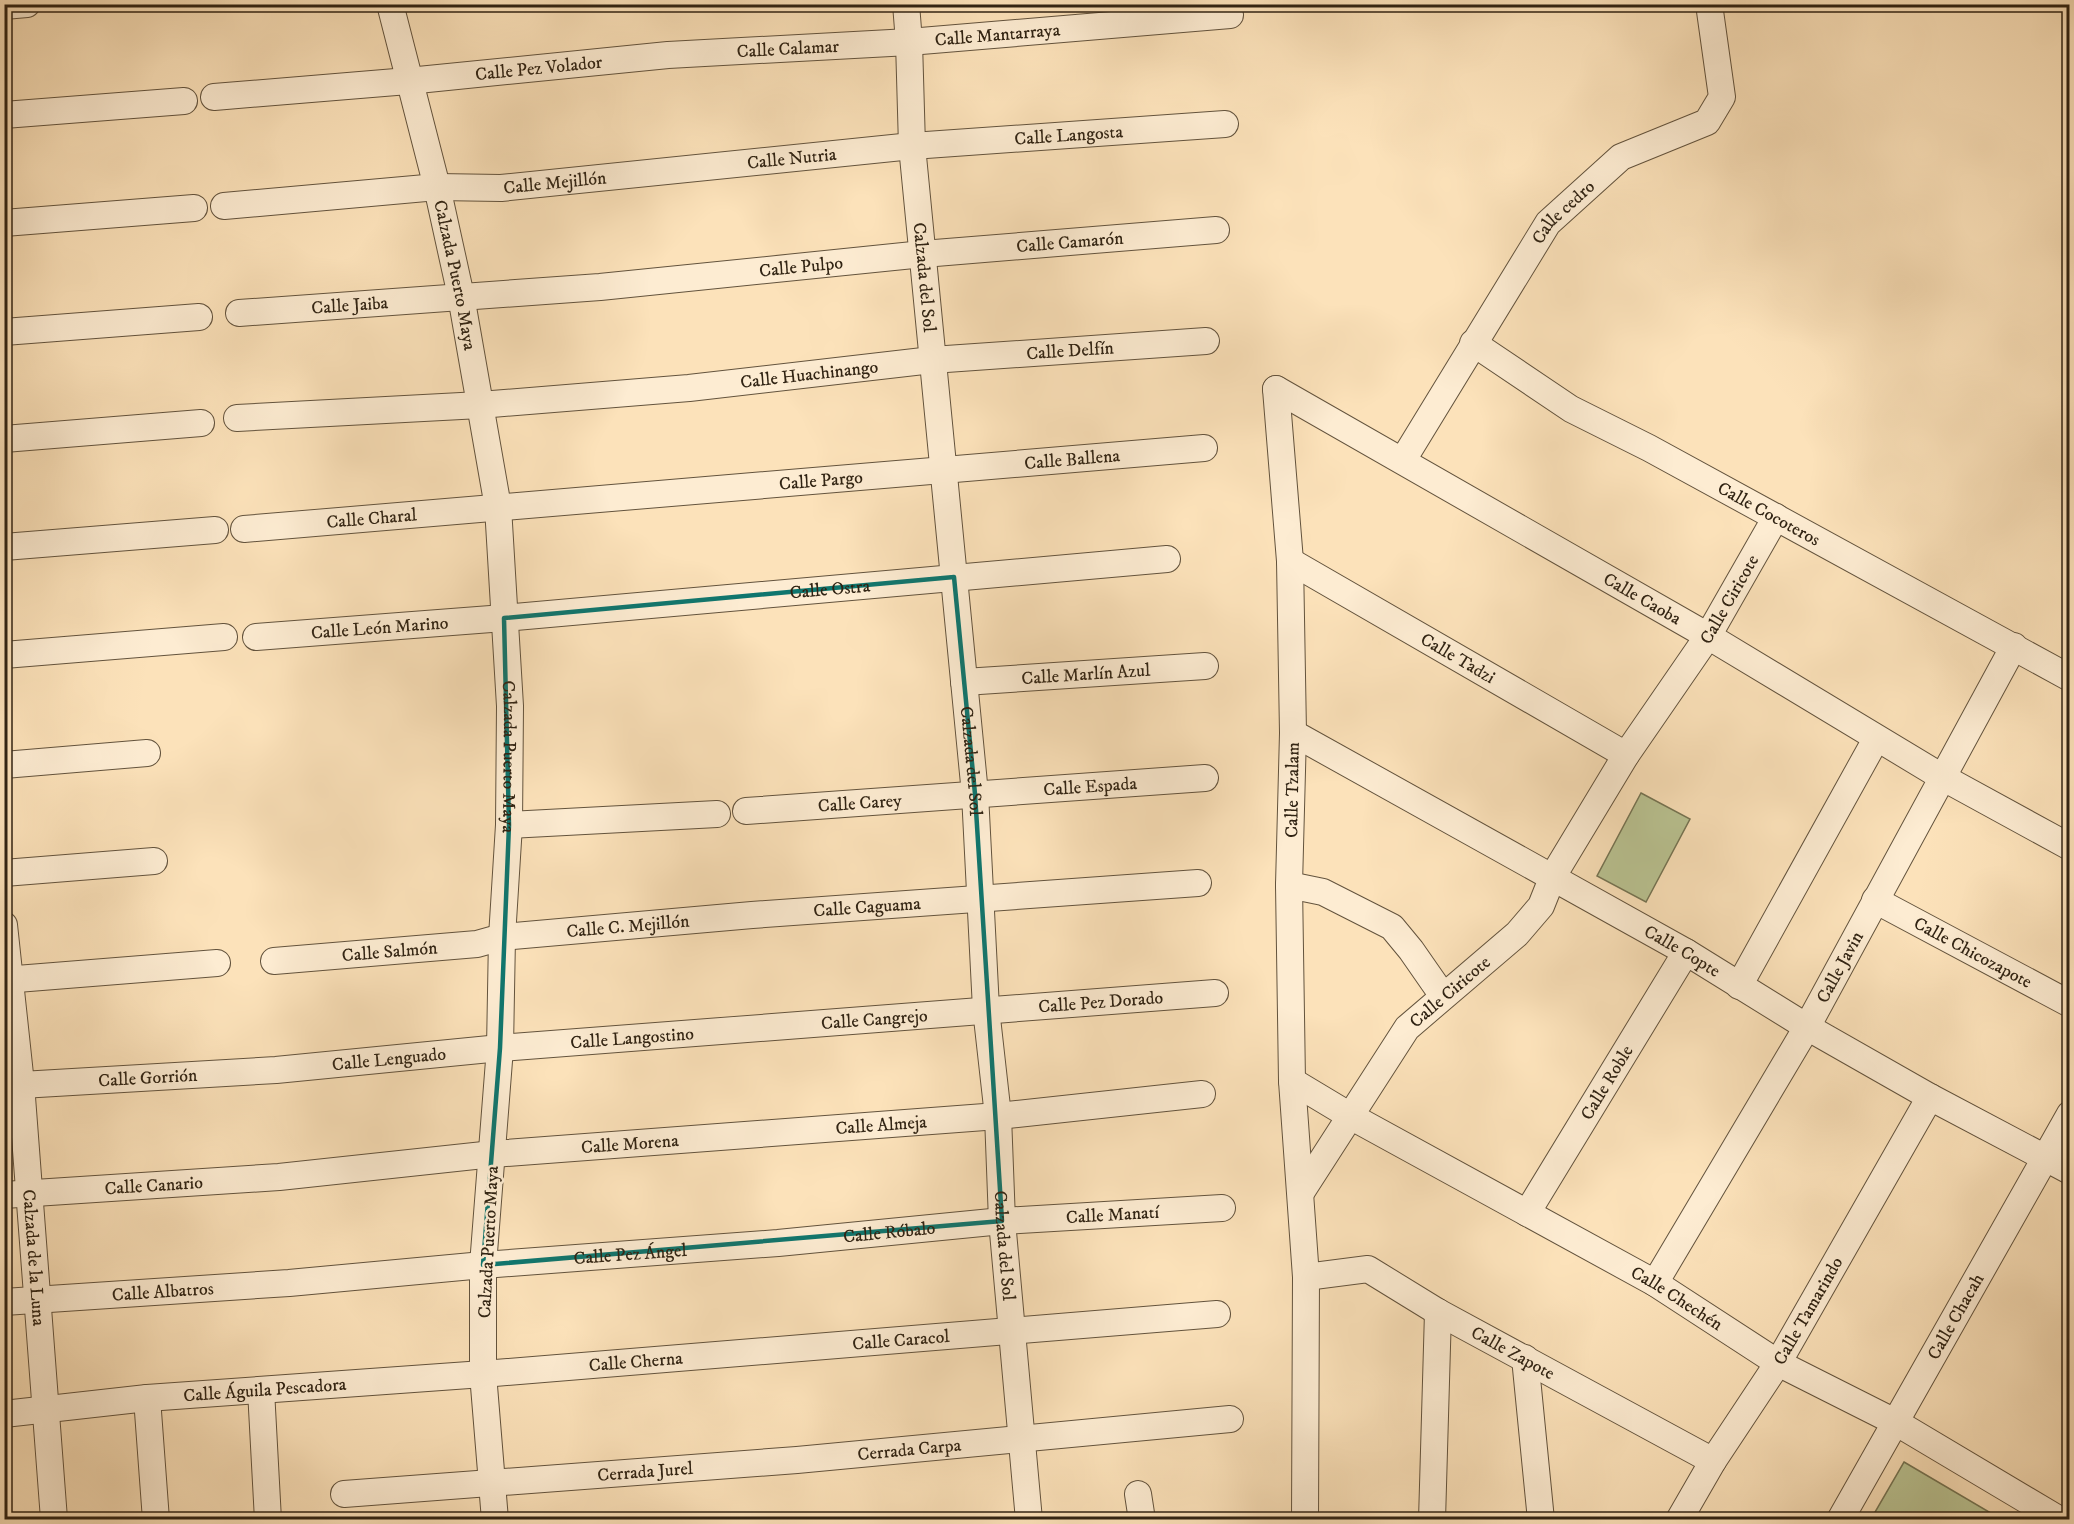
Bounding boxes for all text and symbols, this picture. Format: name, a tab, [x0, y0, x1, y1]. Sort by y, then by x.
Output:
street label: Calle Mantarraya	[934, 19, 1061, 52]
street label: Calle Calamar	[736, 36, 840, 63]
street label: Calle Pez Volador	[474, 52, 604, 86]
street label: Calle Langosta	[1014, 121, 1124, 151]
street label: Calle Nutria	[746, 144, 838, 175]
street label: Calle Mejillón	[502, 167, 608, 200]
street label: Calle cedro	[1528, 176, 1600, 248]
street label: Calzada Puerto Maya	[428, 198, 480, 353]
street label: Calzada del Sol	[907, 221, 940, 334]
street label: Calle Camarón	[1016, 228, 1125, 258]
street label: Calle Pulpo	[758, 252, 844, 283]
street label: Calle Jaiba	[311, 292, 389, 320]
street label: Calle Delfín	[1026, 337, 1115, 365]
street label: Calle Huachinango	[739, 356, 880, 394]
street label: Calle Ballena	[1023, 445, 1121, 475]
street label: Calle Pargo	[778, 467, 864, 496]
street label: Calle Cocoteros	[1713, 477, 1824, 551]
street label: Calle Charal	[326, 504, 418, 534]
street label: Calle Ciricote	[1696, 551, 1764, 649]
street label: Calle Caoba	[1599, 568, 1685, 630]
street label: Calle Ostra	[789, 575, 872, 605]
street label: Calle León Marino	[310, 612, 449, 645]
street label: Calle Tadzi	[1416, 629, 1499, 689]
street label: Calle Marlín Azul	[1021, 660, 1152, 690]
street label: Calzada Puerto Maya	[496, 680, 520, 834]
street label: Calzada del Sol	[955, 705, 986, 817]
street label: Calle Tzalam	[1281, 742, 1305, 838]
street label: Calle Espada	[1043, 773, 1138, 802]
street label: Calle Carey	[817, 790, 903, 818]
street label: Calle Caguama	[813, 893, 922, 923]
street label: Calle C. Mejillón	[566, 911, 691, 943]
street label: Calle Chicozapote	[1910, 913, 2035, 994]
street label: Calle Copte	[1640, 921, 1724, 982]
street label: Calle Javin	[1812, 927, 1869, 1007]
street label: Calle Salmón	[341, 937, 439, 967]
street label: Calle Ciricote	[1405, 952, 1495, 1033]
street label: Calle Pez Dorado	[1037, 987, 1164, 1019]
street label: Calle Cangrejo	[820, 1005, 929, 1035]
street label: Calle Langostino	[570, 1023, 695, 1055]
street label: Calle Roble	[1576, 1041, 1639, 1124]
street label: Calle Lenguado	[331, 1043, 447, 1076]
street label: Calle Gorrión	[98, 1065, 199, 1092]
street label: Calle Almeja	[835, 1111, 928, 1140]
street label: Calle Morena	[580, 1130, 680, 1159]
street label: Calzada Puerto Maya	[474, 1165, 504, 1319]
street label: Calle Canario	[104, 1172, 204, 1200]
street label: Calzada de la Luna	[17, 1189, 49, 1327]
street label: Calzada del Sol	[989, 1190, 1019, 1302]
street label: Calle Manatí	[1065, 1202, 1161, 1229]
street label: Calle Róbalo	[842, 1218, 937, 1249]
street label: Calle Pez Ángel	[573, 1240, 688, 1270]
street label: Calle Tamarindo	[1769, 1253, 1848, 1369]
street label: Calle Chechén	[1627, 1262, 1727, 1336]
street label: Calle Chacah	[1923, 1269, 1990, 1364]
street label: Calle Albatros	[111, 1278, 214, 1307]
street label: Calle Zapote	[1467, 1322, 1558, 1385]
street label: Calle Caracol	[851, 1326, 951, 1356]
street label: Calle Cherna	[588, 1348, 684, 1377]
street label: Calle Águila Pescadora	[183, 1374, 347, 1407]
street label: Cerrada Carpa	[856, 1434, 962, 1466]
street label: Cerrada Jurel	[596, 1458, 695, 1487]

